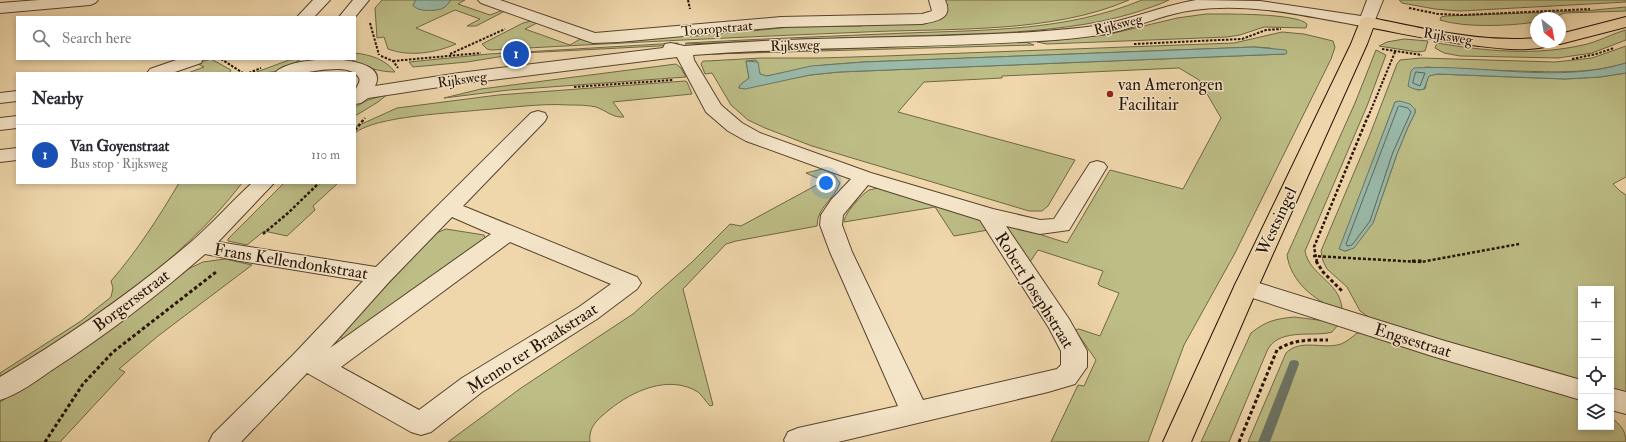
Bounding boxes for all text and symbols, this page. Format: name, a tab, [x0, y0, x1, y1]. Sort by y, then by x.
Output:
street label: Rijksweg	[1092, 10, 1145, 39]
north arrow	[1530, 12, 1566, 48]
search box	[16, 16, 356, 60]
street label: Tooropstraat	[681, 17, 754, 41]
street label: Rijksweg	[1422, 24, 1475, 49]
icon: search	[30, 27, 52, 49]
text: Search here	[62, 29, 131, 48]
street label: Rijksweg	[770, 36, 821, 55]
pin: 1	[503, 39, 529, 69]
street label: Rijksweg	[436, 67, 489, 91]
place label: van Amerongen Facilitair	[1117, 74, 1223, 115]
text: Nearby	[32, 88, 83, 109]
marker: van Amerongen Facilitair	[1105, 89, 1115, 99]
text: Van Goyenstraat	[70, 137, 169, 156]
text: 1	[43, 147, 47, 163]
text: 110 m	[311, 147, 340, 163]
text: Bus stop · Rijksweg	[70, 156, 168, 172]
your location	[816, 173, 836, 193]
street label: Westsingel	[1251, 183, 1302, 260]
street label: Robert Josephstraat	[990, 228, 1079, 353]
street label: Frans Kellendonkstraat	[213, 239, 370, 284]
street label: Borgersstraat	[89, 265, 174, 336]
map controls	[1578, 286, 1614, 430]
button: +	[1578, 286, 1614, 322]
street label: Menno ter Braakstraat	[463, 298, 602, 398]
street label: Engsestraat	[1372, 319, 1454, 362]
button: −	[1578, 322, 1614, 358]
button: locate	[1578, 358, 1614, 394]
button: layers	[1578, 394, 1614, 430]

